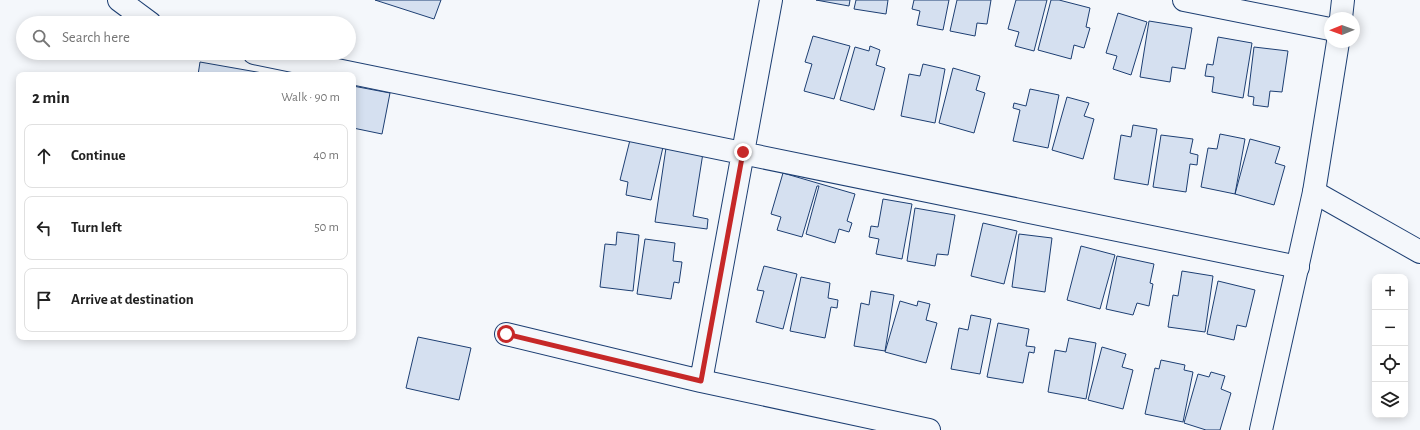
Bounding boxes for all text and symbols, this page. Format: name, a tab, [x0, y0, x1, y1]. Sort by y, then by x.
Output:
north arrow	[1324, 12, 1360, 48]
search box	[16, 16, 356, 60]
icon: search	[30, 27, 52, 49]
text: Search here	[62, 30, 130, 45]
text: 2 min	[32, 89, 70, 106]
text: Walk · 90 m	[281, 91, 340, 104]
route end	[734, 143, 752, 161]
icon: ahead	[33, 145, 55, 167]
text: Continue	[71, 148, 126, 163]
text: 40 m	[313, 149, 339, 162]
icon: left	[33, 217, 55, 239]
text: Turn left	[71, 220, 122, 235]
text: 50 m	[314, 221, 339, 234]
map controls	[1372, 274, 1408, 418]
button: +	[1372, 274, 1408, 310]
icon: arrive	[33, 289, 55, 311]
text: Arrive at destination	[71, 292, 194, 307]
button: −	[1372, 310, 1408, 346]
route start	[497, 325, 515, 343]
button: locate	[1372, 346, 1408, 382]
button: layers	[1372, 382, 1408, 418]

